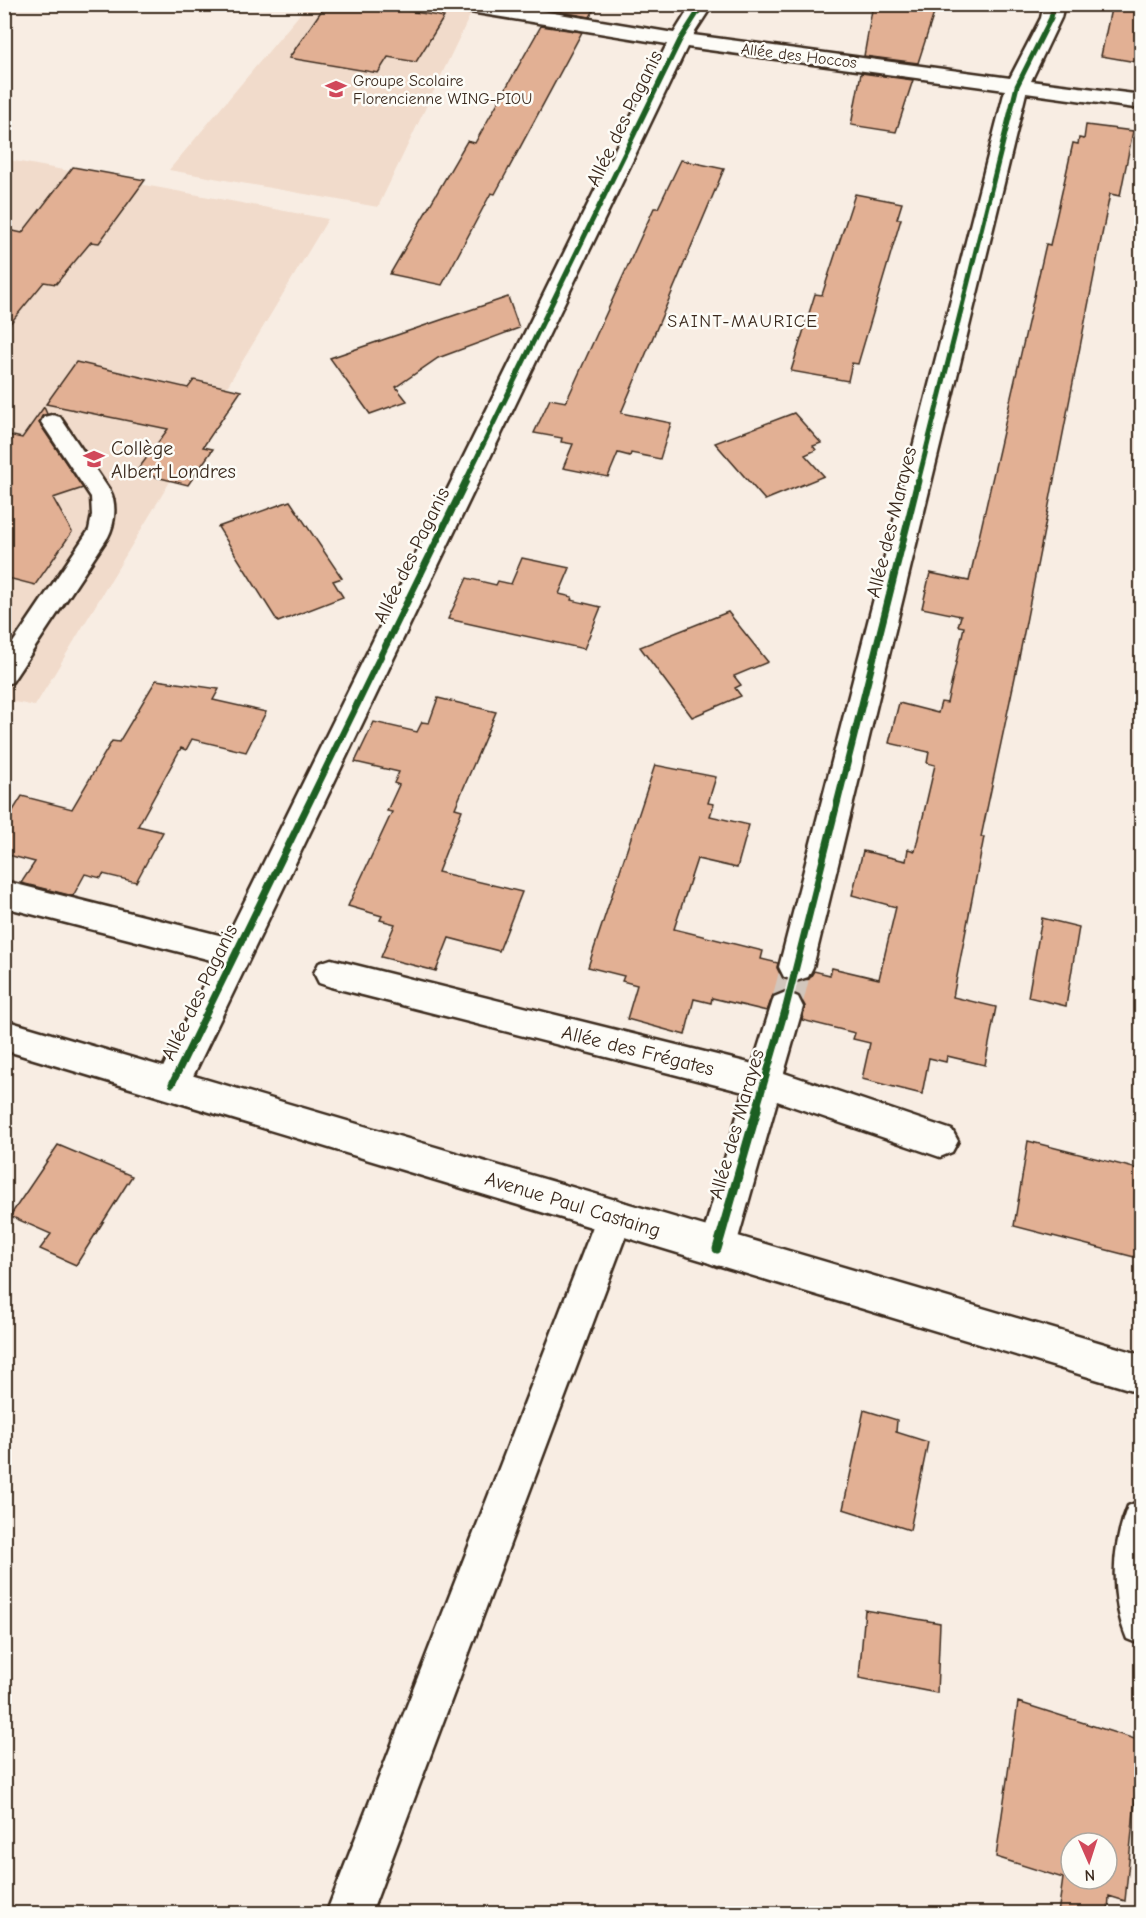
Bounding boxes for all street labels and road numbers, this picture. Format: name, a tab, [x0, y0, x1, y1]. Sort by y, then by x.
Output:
street label: Allée des Hoccos	[740, 40, 858, 72]
street label: Allée des Paganis	[582, 47, 667, 190]
street label: Allée des Marayes	[862, 444, 921, 600]
street label: Allée des Paganis	[369, 484, 454, 627]
street label: Allée des Paganis	[157, 921, 242, 1064]
street label: Allée des Frégates	[559, 1020, 716, 1081]
street label: Allée des Marayes	[704, 1047, 769, 1202]
street label: Avenue Paul Castaing	[482, 1167, 663, 1242]

